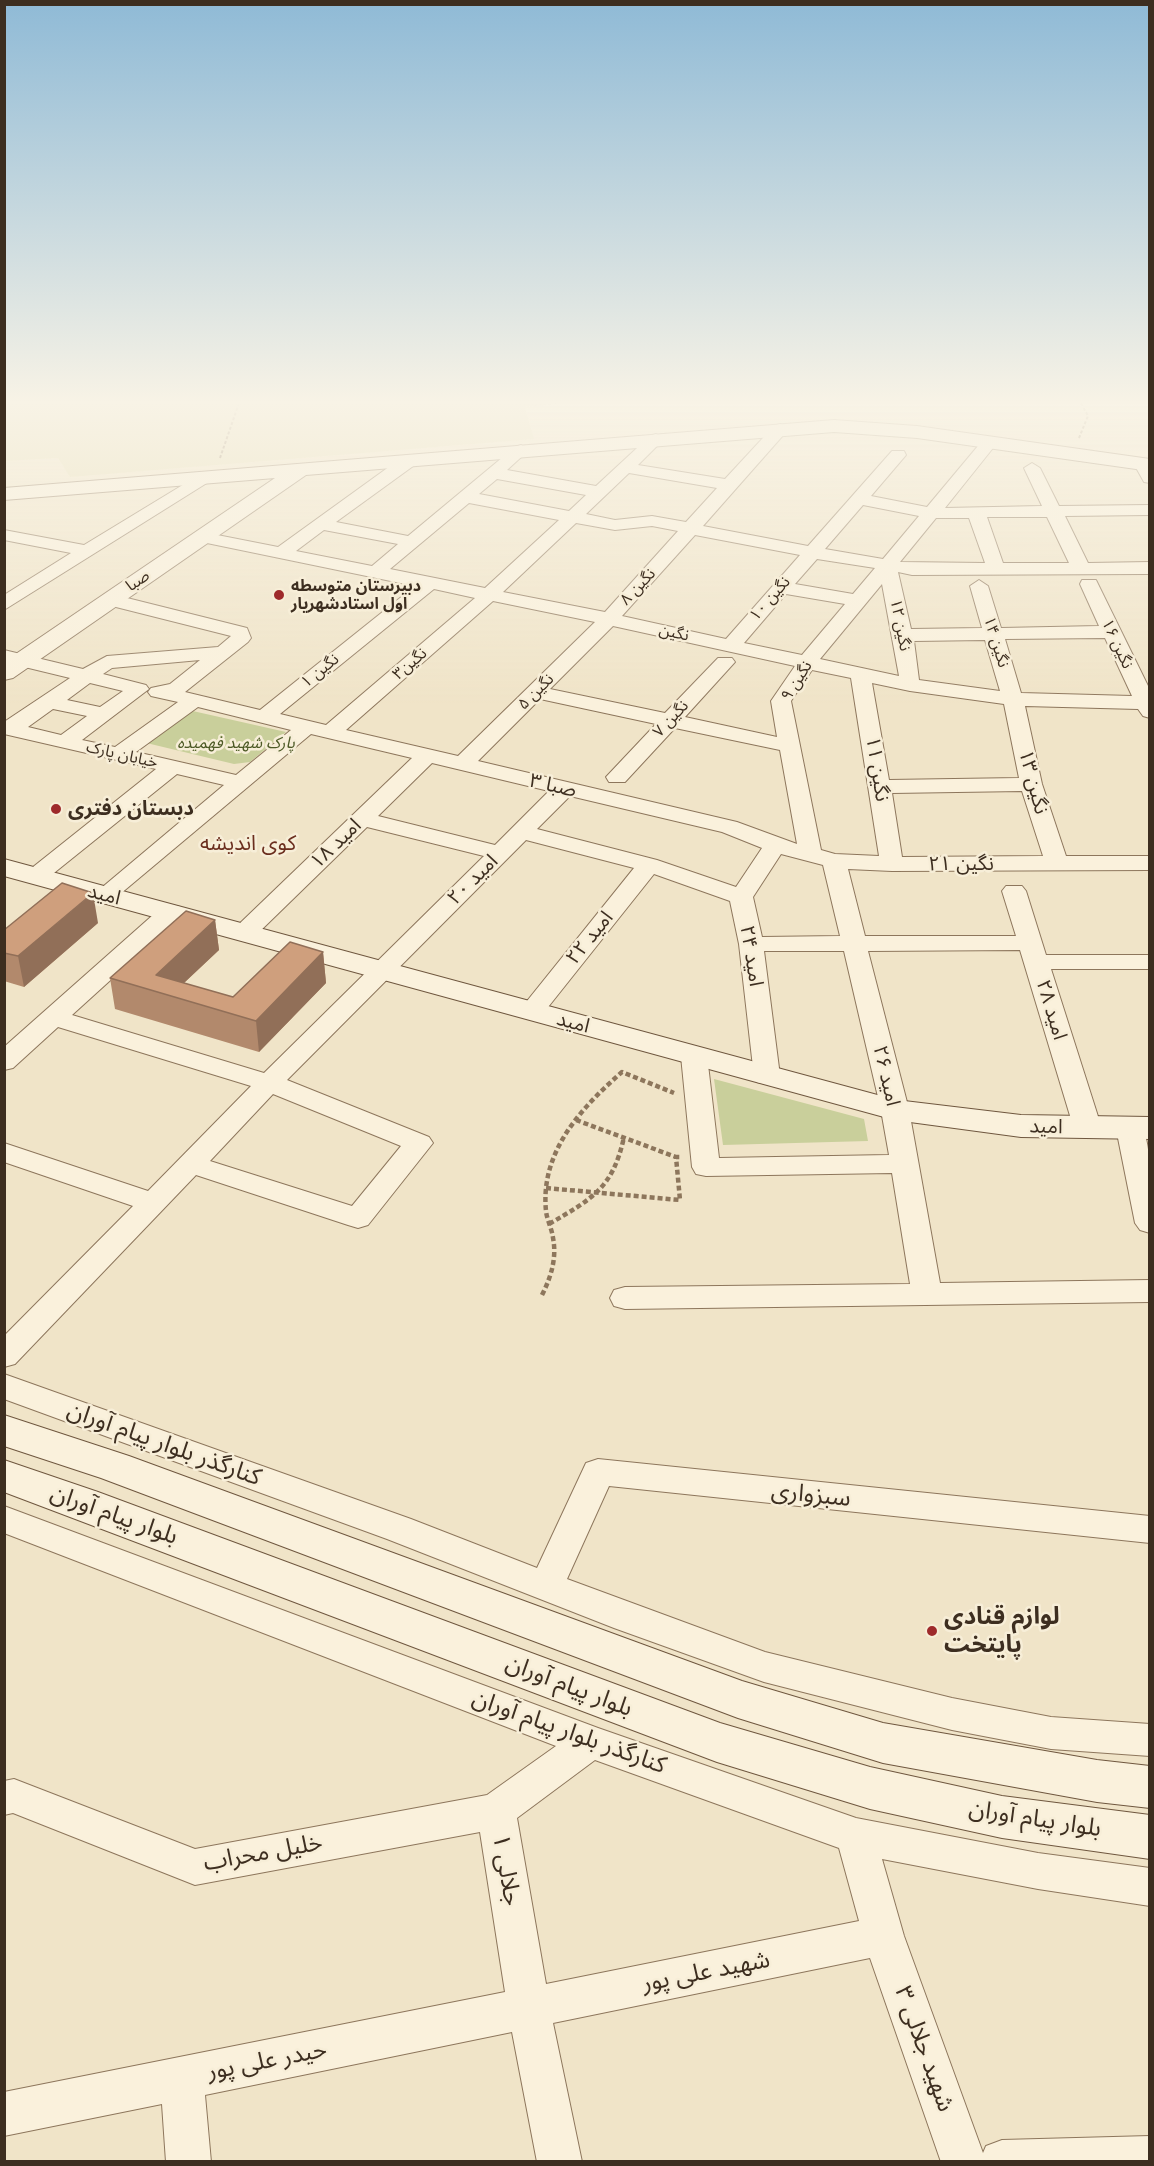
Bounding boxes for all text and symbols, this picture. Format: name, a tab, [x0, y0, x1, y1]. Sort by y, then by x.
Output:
street label: نگین ۸	[616, 565, 660, 609]
street label: صبا	[122, 566, 154, 596]
street label: نگین ۱۰	[746, 573, 794, 625]
place label: دبیرستان متوسطه اول استادشهریار	[291, 576, 421, 614]
marker: دبیرستان متوسطه اول استادشهریار	[272, 588, 286, 602]
street label: نگین ۱۲	[886, 597, 914, 653]
street label: نگین ۱۴	[979, 614, 1013, 670]
street label: نگین ۱۶	[1097, 616, 1137, 672]
street label: نگین	[657, 620, 691, 646]
street label: نگین۳	[389, 644, 431, 684]
street label: نگین ۱	[297, 650, 343, 692]
street label: نگین ۹	[777, 657, 817, 705]
street label: نگین ۵	[514, 670, 558, 714]
street label: نگین ۷	[649, 697, 693, 741]
park label: پارک شهید فهمیده	[177, 733, 295, 753]
street label: نگین ۱۱	[860, 735, 894, 803]
street label: خیابان پارک	[84, 737, 160, 773]
street label: نگین ۱۳	[1013, 747, 1053, 817]
street label: صبا ۳	[527, 769, 579, 803]
place label: دبستان دفتری	[68, 797, 194, 821]
marker: دبستان دفتری	[49, 802, 63, 816]
street label: امید ۱۸	[306, 814, 366, 874]
district label: کوی اندیشه	[200, 831, 296, 857]
street label: امید ۲۰	[443, 850, 503, 910]
street label: نگین ۲۱	[928, 852, 994, 876]
street label: امید	[85, 879, 123, 911]
street label: امید ۲۲	[561, 907, 619, 969]
street label: امید ۲۴	[734, 924, 768, 988]
street label: امید ۲۸	[1031, 977, 1071, 1043]
street label: امید	[554, 1007, 592, 1039]
street label: امید ۲۶	[867, 1043, 905, 1109]
street label: امید	[1029, 1114, 1063, 1140]
street label: کنارگذر بلوار پیام آوران	[63, 1396, 265, 1492]
street label: سبزواری	[770, 1476, 852, 1514]
street label: بلوار پیام آوران	[46, 1479, 182, 1551]
place label: لوازم قنادی پایتخت	[944, 1603, 1060, 1659]
marker: لوازم قنادی پایتخت	[925, 1624, 939, 1638]
street label: بلوار پیام آوران	[501, 1649, 637, 1723]
street label: کنارگذر بلوار پیام آوران	[468, 1684, 670, 1780]
street label: بلوار پیام آوران	[967, 1794, 1103, 1844]
street label: خلیل محراب	[201, 1828, 325, 1878]
street label: جلالی ۱	[486, 1832, 526, 1908]
street label: شهید علی پور	[640, 1946, 772, 1998]
street label: شهید جلالی ۳	[888, 1982, 960, 2116]
street label: حیدر علی پور	[205, 2035, 329, 2087]

